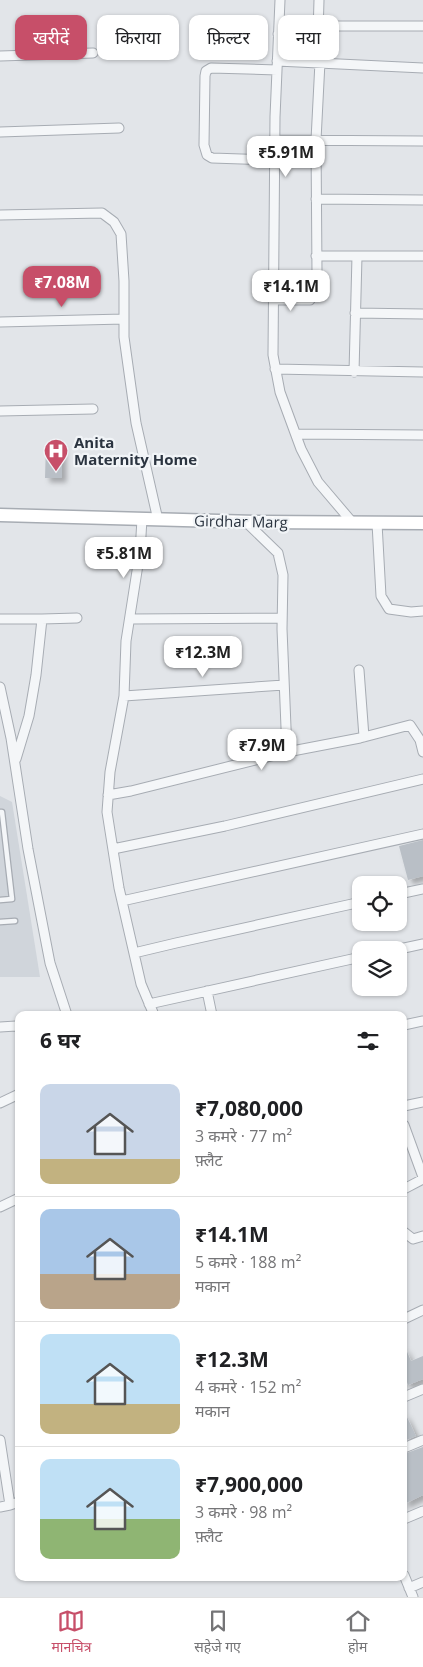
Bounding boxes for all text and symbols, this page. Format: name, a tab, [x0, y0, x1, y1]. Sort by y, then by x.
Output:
chip: खरीदें	[15, 15, 87, 60]
chip: किराया	[97, 15, 179, 60]
chip: फ़िल्टर	[189, 15, 268, 60]
chip: नया	[278, 15, 339, 60]
pin: ₹5.91M	[245, 136, 327, 178]
text: ₹5.91M	[258, 141, 314, 163]
pin: ₹7.08M	[21, 266, 103, 308]
pin: ₹14.1M	[250, 270, 332, 312]
text: ₹7.08M	[34, 271, 90, 293]
text: ₹14.1M	[263, 275, 319, 297]
place label: Anita Maternity Home	[74, 432, 197, 469]
hospital icon: Anita Maternity Home	[43, 438, 69, 472]
street label: Girdhar Marg	[194, 510, 288, 532]
pin: ₹5.81M	[83, 536, 165, 579]
text: ₹5.81M	[96, 542, 152, 564]
pin: ₹12.3M	[162, 636, 244, 678]
text: ₹12.3M	[175, 641, 231, 663]
pin: ₹7.9M	[227, 728, 297, 771]
text: ₹7.9M	[238, 734, 286, 756]
map controls	[352, 876, 407, 996]
button: locate	[352, 876, 407, 931]
button: layers	[352, 941, 407, 996]
text: 6 घर	[40, 1026, 80, 1054]
icon: filters	[354, 1027, 382, 1055]
text: ₹7,080,000	[195, 1094, 303, 1122]
icon: home	[80, 1104, 140, 1164]
text: 3 कमरे · 77 m²	[195, 1125, 292, 1147]
text: फ़्लैट	[195, 1149, 223, 1171]
text: ₹14.1M	[195, 1220, 269, 1248]
icon: home	[80, 1229, 140, 1289]
text: 5 कमरे · 188 m²	[195, 1251, 301, 1273]
text: मकान	[195, 1275, 230, 1297]
text: ₹12.3M	[195, 1345, 269, 1373]
icon: home	[80, 1354, 140, 1414]
text: 4 कमरे · 152 m²	[195, 1376, 301, 1398]
text: मकान	[195, 1400, 230, 1422]
text: ₹7,900,000	[195, 1470, 303, 1498]
icon: home	[80, 1479, 140, 1539]
text: 3 कमरे · 98 m²	[195, 1501, 292, 1523]
text: फ़्लैट	[195, 1525, 223, 1547]
tab: मानचित्र	[51, 1607, 91, 1658]
tab: सहेजे गए	[194, 1607, 241, 1658]
tab: होम	[344, 1607, 372, 1658]

